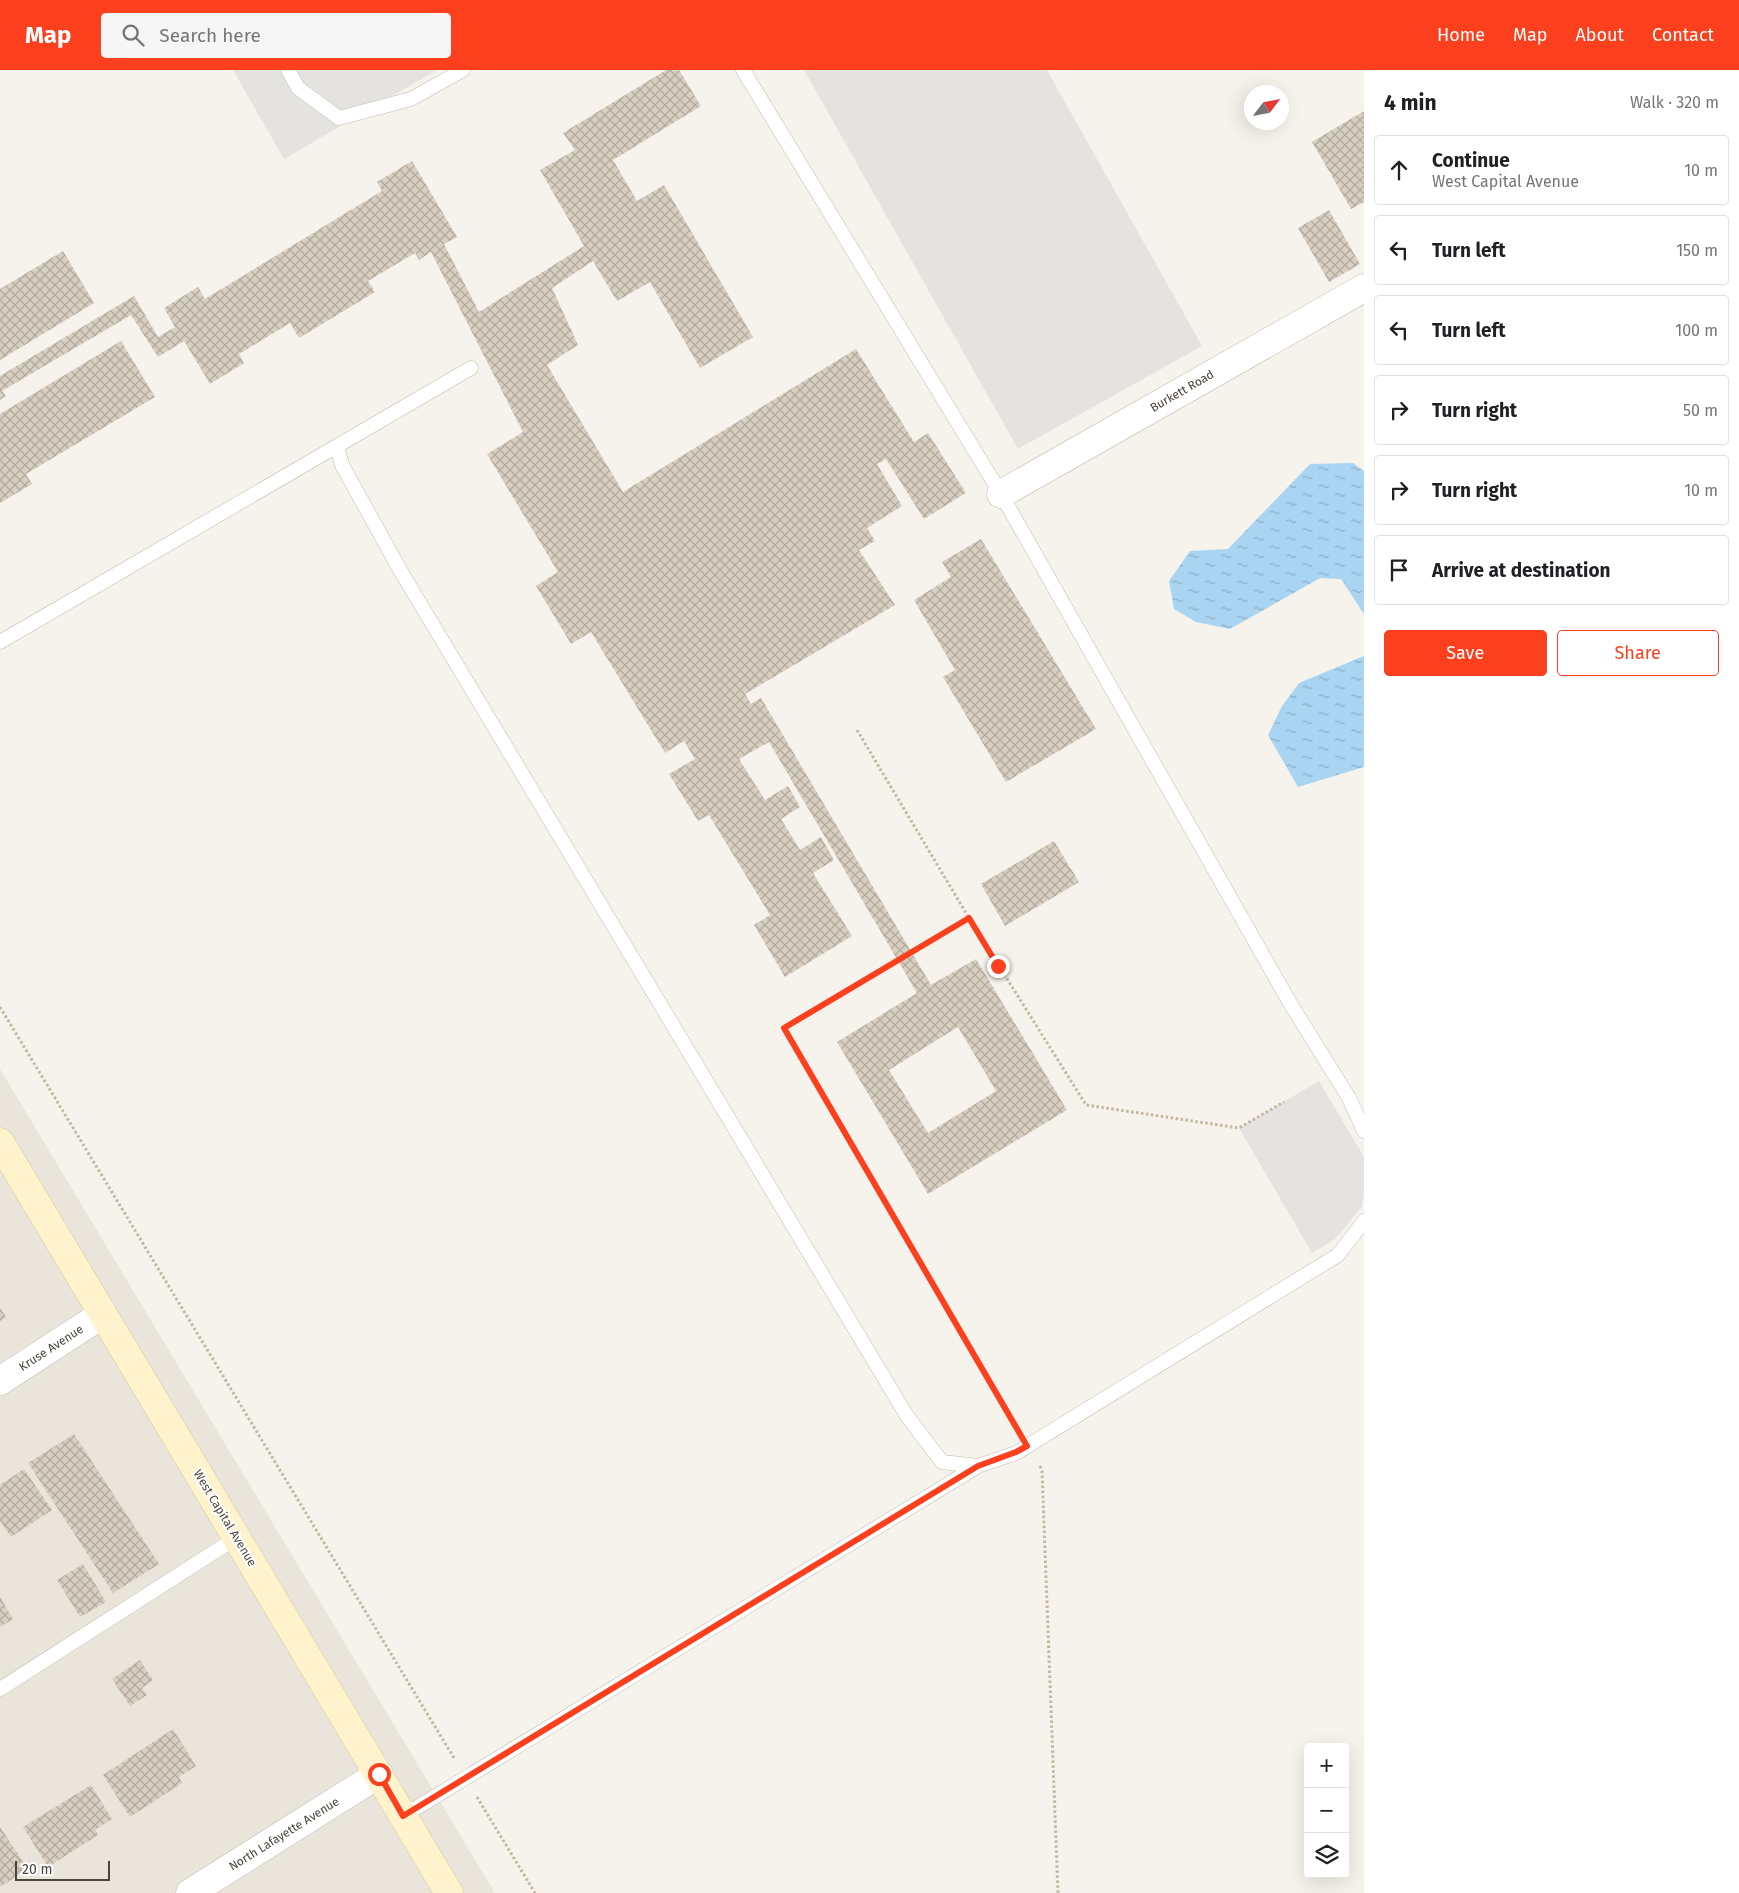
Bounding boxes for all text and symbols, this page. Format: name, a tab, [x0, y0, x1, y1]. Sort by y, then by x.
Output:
search box	[101, 13, 451, 58]
text: Map	[25, 21, 71, 49]
icon: search	[119, 21, 147, 49]
text: Search here	[159, 24, 261, 47]
text: Home	[1437, 24, 1485, 46]
text: Map	[1513, 24, 1547, 46]
text: About	[1575, 24, 1624, 46]
text: Contact	[1652, 24, 1714, 46]
north arrow	[1244, 85, 1289, 130]
text: 4 min	[1384, 90, 1437, 116]
text: Walk · 320 m	[1630, 93, 1719, 112]
text: Continue	[1432, 149, 1510, 172]
icon: ahead	[1385, 156, 1413, 184]
text: 10 m	[1684, 161, 1718, 180]
text: West Capital Avenue	[1432, 172, 1579, 191]
icon: left	[1385, 236, 1413, 264]
text: Turn left	[1432, 239, 1506, 262]
text: 150 m	[1676, 241, 1718, 260]
icon: left	[1385, 316, 1413, 344]
text: Turn left	[1432, 319, 1506, 342]
text: 100 m	[1675, 321, 1718, 340]
street label: Burkett Road	[1148, 367, 1216, 415]
icon: right	[1385, 396, 1413, 424]
text: Turn right	[1432, 399, 1517, 422]
text: 50 m	[1683, 401, 1718, 420]
icon: right	[1385, 476, 1413, 504]
text: Turn right	[1432, 479, 1517, 502]
text: 10 m	[1684, 481, 1718, 500]
icon: arrive	[1385, 556, 1413, 584]
text: Arrive at destination	[1432, 559, 1611, 582]
button: Save	[1384, 630, 1547, 676]
button: Share	[1557, 630, 1719, 676]
route end	[987, 955, 1010, 978]
street label: Kruse Avenue	[16, 1322, 86, 1374]
street label: West Capital Avenue	[191, 1467, 259, 1569]
map controls	[1304, 1743, 1349, 1878]
button: +	[1304, 1743, 1349, 1788]
route start	[368, 1763, 391, 1786]
button: −	[1304, 1788, 1349, 1833]
street label: North Lafayette Avenue	[226, 1794, 342, 1874]
button: layers	[1304, 1833, 1349, 1878]
scale bar	[15, 1858, 110, 1881]
text: 20 m	[22, 1861, 52, 1878]

